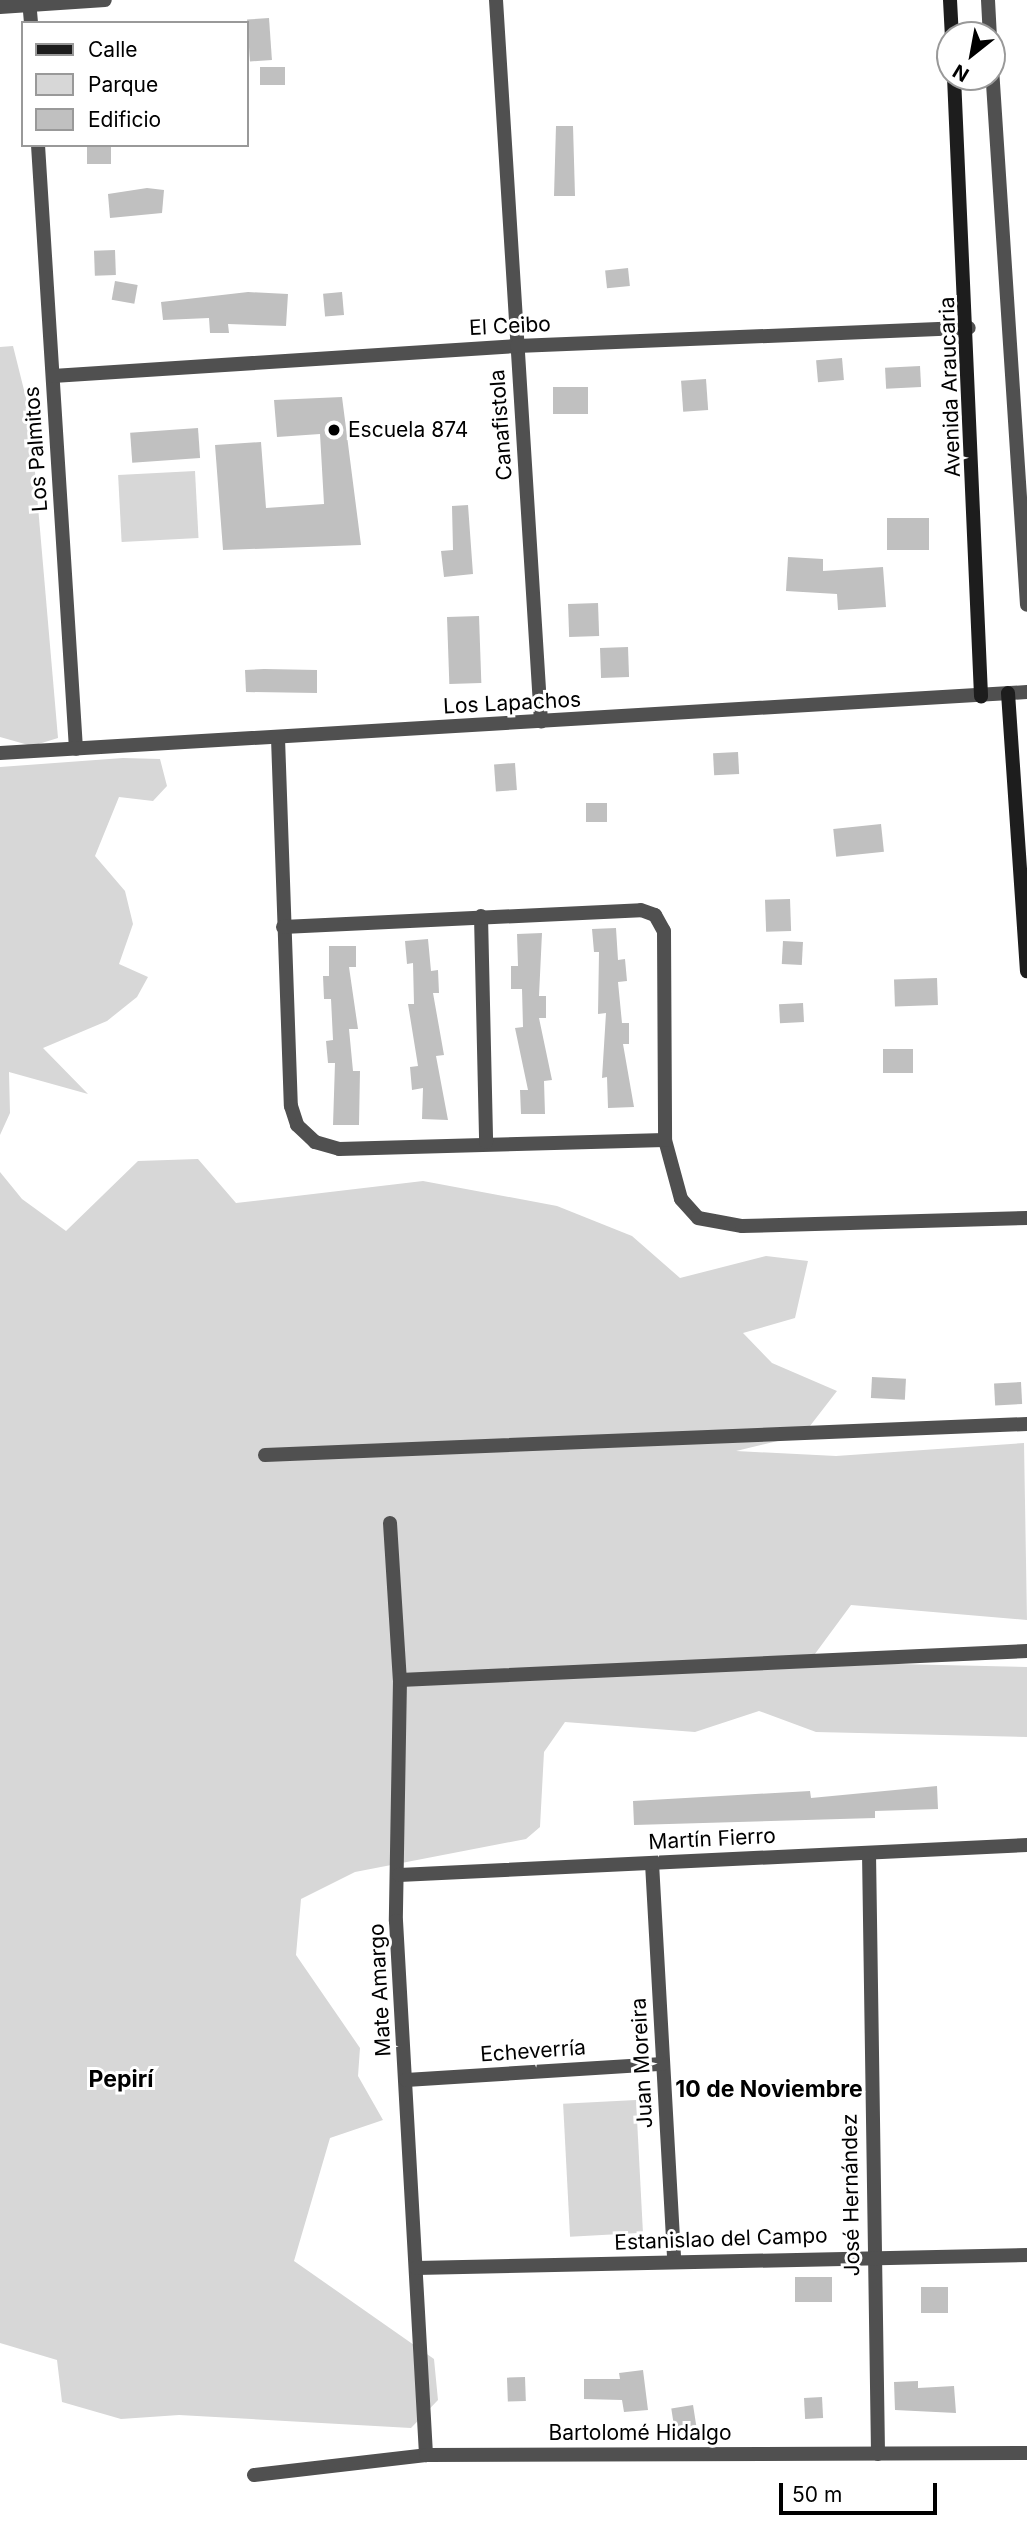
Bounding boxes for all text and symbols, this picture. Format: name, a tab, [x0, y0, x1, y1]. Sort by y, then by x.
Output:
legend	[21, 21, 248, 147]
north arrow	[936, 21, 1006, 91]
text: Calle	[88, 37, 138, 62]
text: N	[949, 59, 973, 86]
text: Parque	[88, 72, 158, 97]
text: Edificio	[88, 107, 161, 132]
street label: Avenida Araucaria	[934, 296, 966, 478]
street label: El Ceibo	[469, 311, 551, 341]
street label: Canafistola	[485, 369, 517, 481]
street label: Los Palmitos	[19, 385, 53, 513]
place label: Escuela 874	[348, 417, 468, 443]
marker: Escuela 874	[326, 422, 342, 438]
street label: Los Lapachos	[442, 687, 582, 719]
street label: Martín Fierro	[648, 1823, 776, 1855]
street label: Mate Amargo	[364, 1923, 396, 2057]
street label: Juan Moreira	[626, 1997, 658, 2129]
street label: Echeverría	[479, 2035, 587, 2067]
district label: Pepirí	[89, 2065, 153, 2093]
district label: 10 de Noviembre	[675, 2075, 863, 2103]
street label: José Hernández	[837, 2113, 865, 2277]
street label: Estanislao del Campo	[614, 2223, 828, 2255]
street label: Bartolomé Hidalgo	[548, 2420, 732, 2446]
scale bar	[782, 2470, 940, 2514]
text: 50 m	[792, 2482, 842, 2507]

